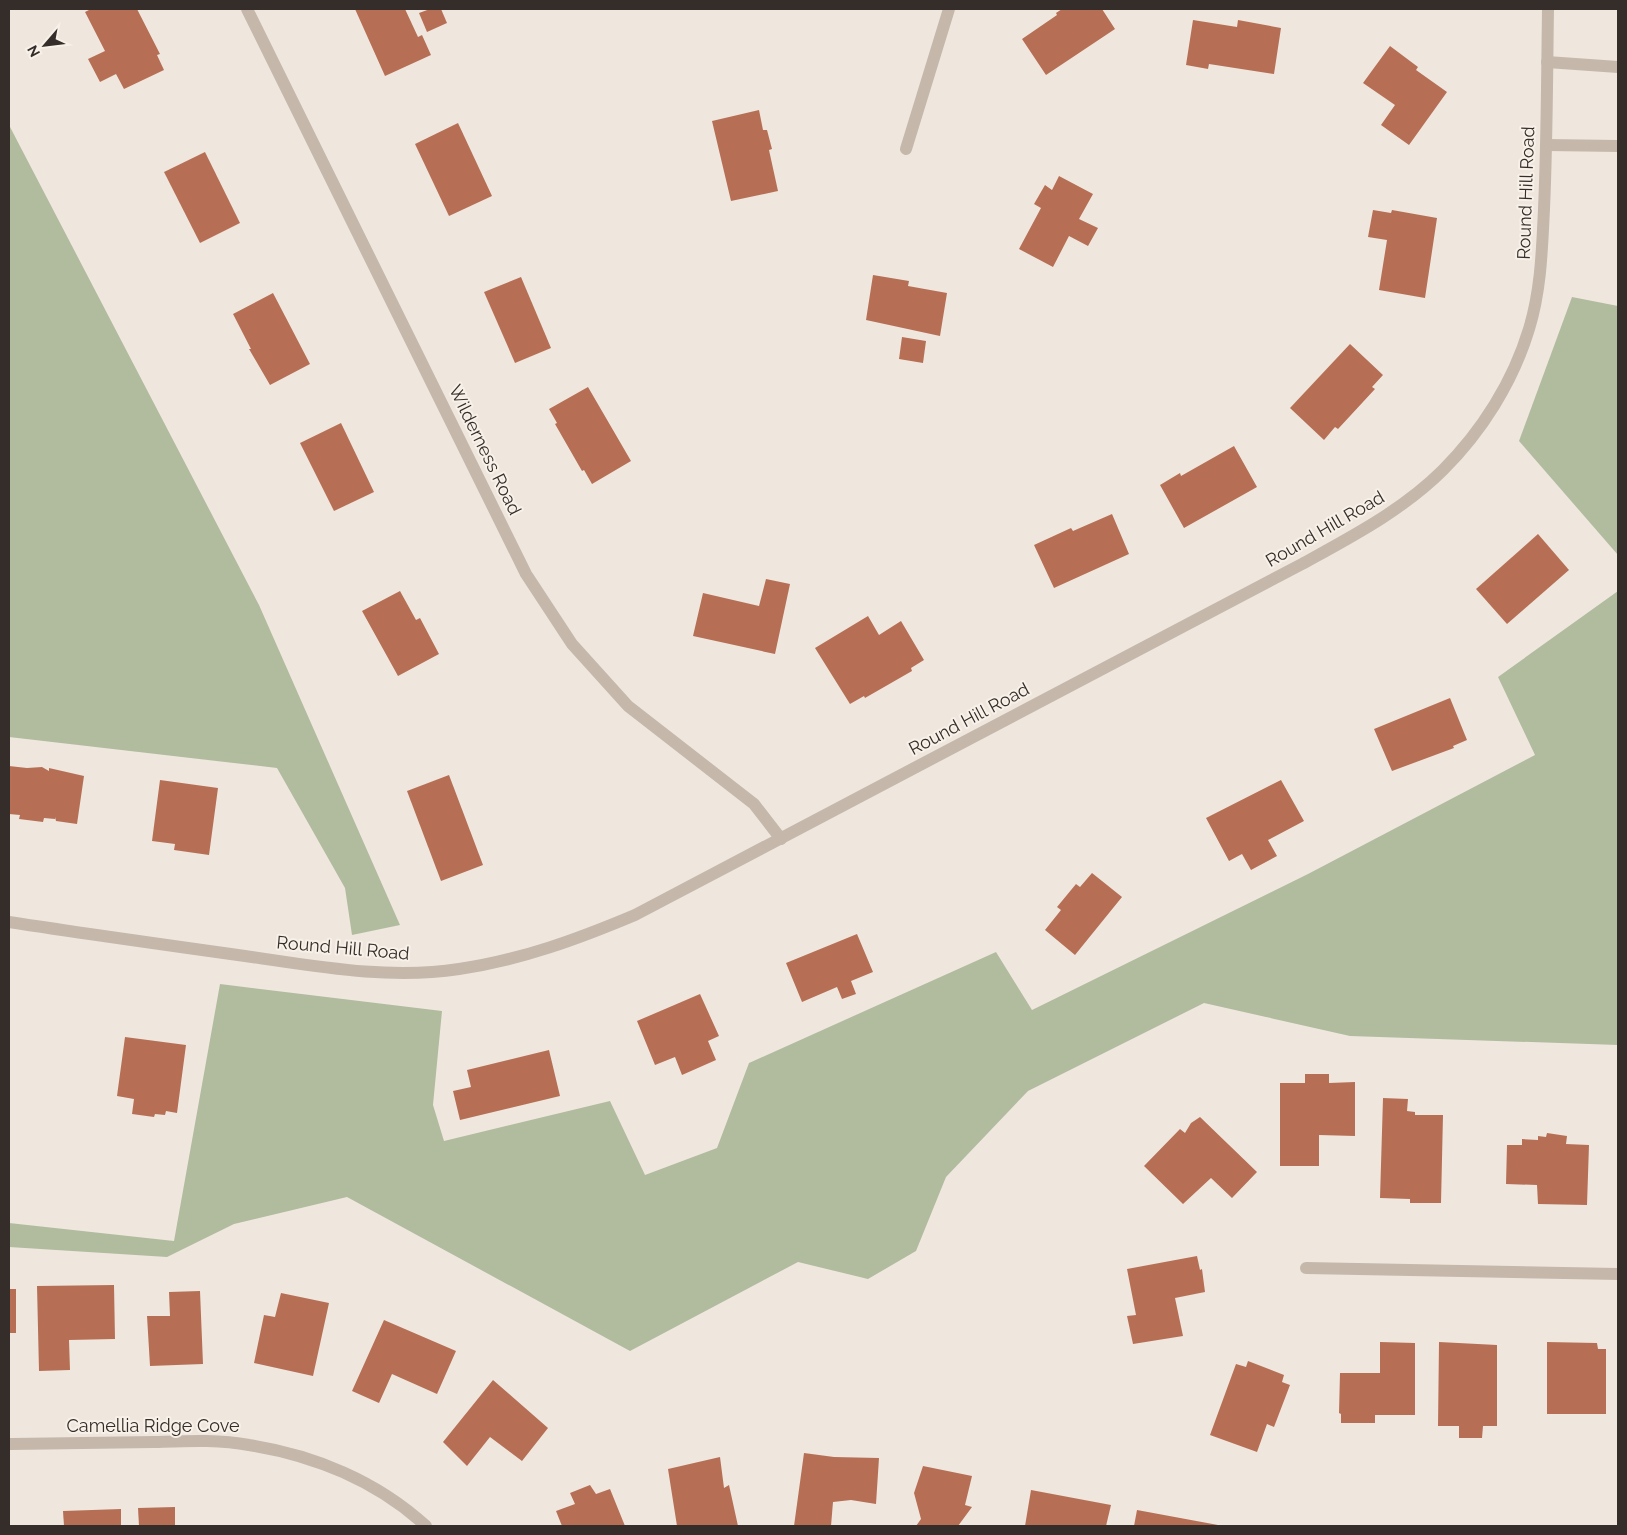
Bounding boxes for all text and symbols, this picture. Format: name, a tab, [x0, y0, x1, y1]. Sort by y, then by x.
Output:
north arrow	[20, 20, 70, 70]
text: N	[24, 43, 43, 60]
street label: Round Hill Road	[1513, 126, 1538, 260]
street label: Wilderness Road	[445, 381, 526, 518]
street label: Round Hill Road	[1262, 486, 1388, 571]
street label: Round Hill Road	[905, 678, 1033, 759]
street label: Round Hill Road	[276, 931, 410, 964]
street label: Camellia Ridge Cove	[66, 1415, 240, 1436]

